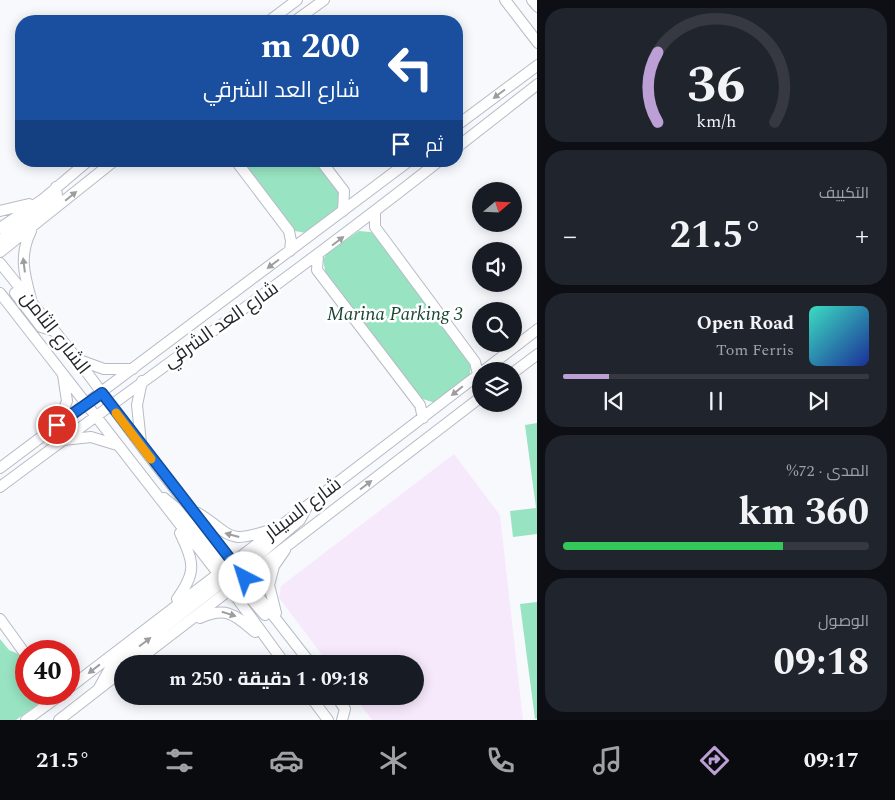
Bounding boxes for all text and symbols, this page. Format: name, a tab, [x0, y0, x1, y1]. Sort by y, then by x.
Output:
text: 200 m	[261, 20, 360, 73]
icon: left	[378, 35, 443, 100]
text: 36	[687, 46, 745, 125]
text: شارع العد الشرقي	[203, 74, 360, 107]
one-way arrow	[492, 89, 506, 99]
text: km/h	[696, 108, 736, 135]
icon: arrive	[387, 130, 415, 158]
text: ثم	[425, 131, 443, 160]
text: التكييف	[819, 181, 869, 205]
north arrow	[472, 182, 522, 232]
map controls	[472, 182, 522, 412]
one-way arrow	[64, 191, 77, 202]
text: 21.5°	[669, 207, 763, 265]
text: −	[563, 215, 577, 258]
text: +	[855, 215, 869, 258]
one-way arrow	[331, 236, 344, 246]
button: sound	[472, 242, 522, 292]
one-way arrow	[20, 257, 28, 273]
one-way arrow	[267, 259, 280, 270]
street label: شارع العد الشرقي	[157, 274, 285, 376]
street label: الشارع الثامن	[13, 285, 97, 381]
park label: Marina Parking 3	[327, 300, 463, 329]
button: search	[472, 302, 522, 352]
text: Open Road	[697, 309, 794, 338]
text: Tom Ferris	[716, 338, 794, 362]
button: layers	[472, 362, 522, 412]
one-way arrow	[451, 385, 464, 396]
icon: previous	[600, 387, 628, 415]
icon: pause	[702, 387, 730, 415]
icon: next	[804, 387, 832, 415]
pin	[36, 404, 78, 446]
icon: arrive	[43, 411, 71, 439]
text: المدى · 72%	[787, 459, 869, 483]
street label: شارع السينار	[258, 470, 348, 548]
one-way arrow	[359, 480, 373, 490]
text: 360 km	[738, 484, 869, 542]
one-way arrow	[224, 531, 239, 539]
position arrow	[218, 551, 270, 603]
text: الوصول	[818, 609, 869, 633]
one-way arrow	[221, 610, 236, 618]
text: 09:18	[774, 634, 869, 692]
one-way arrow	[138, 637, 152, 647]
speed limit sign: 40	[15, 640, 80, 705]
one-way arrow	[88, 663, 101, 674]
text: 09:18 · 1 دقيقة · 250 m	[169, 665, 369, 694]
icon: filters	[162, 743, 197, 778]
icon: car	[269, 743, 304, 778]
icon: climate	[376, 743, 411, 778]
icon: phone	[483, 743, 518, 778]
icon: music	[590, 743, 625, 778]
icon: directions	[697, 743, 732, 778]
text: 21.5°	[36, 744, 90, 777]
text: 09:17	[804, 744, 859, 777]

